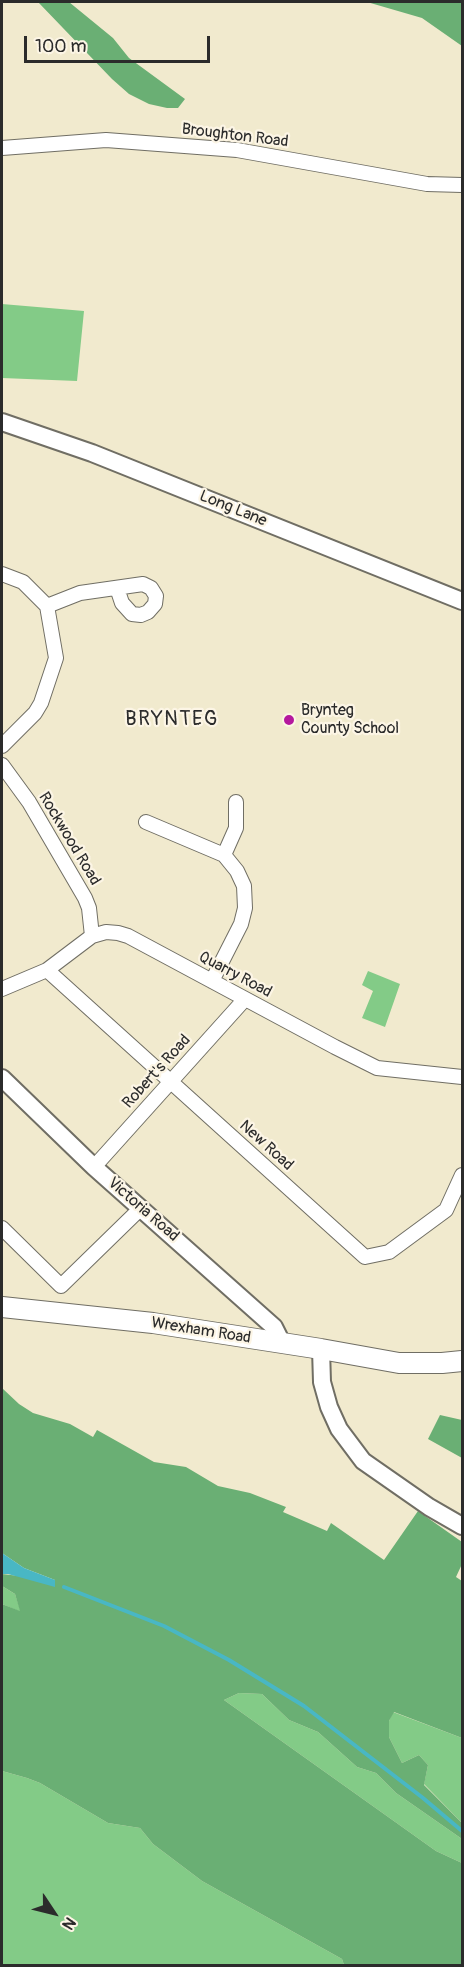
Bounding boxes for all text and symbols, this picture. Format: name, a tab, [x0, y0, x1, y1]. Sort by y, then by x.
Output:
scale bar	[27, 24, 213, 62]
text: 100 m	[35, 35, 87, 58]
street label: Broughton Road	[181, 120, 289, 152]
street label: Long Lane	[197, 487, 269, 531]
place label: Brynteg County School	[301, 701, 399, 739]
district label: BRYNTEG	[125, 708, 219, 732]
marker: Brynteg County School	[282, 713, 296, 727]
street label: Rockwood Road	[34, 789, 104, 889]
street label: Quarry Road	[195, 948, 275, 1002]
street label: Robert's Road	[119, 1031, 195, 1113]
street label: New Road	[235, 1117, 297, 1175]
street label: Victoria Road	[103, 1174, 183, 1246]
street label: Wrexham Road	[150, 1314, 252, 1348]
north arrow	[24, 1883, 84, 1943]
text: N	[57, 1913, 80, 1933]

